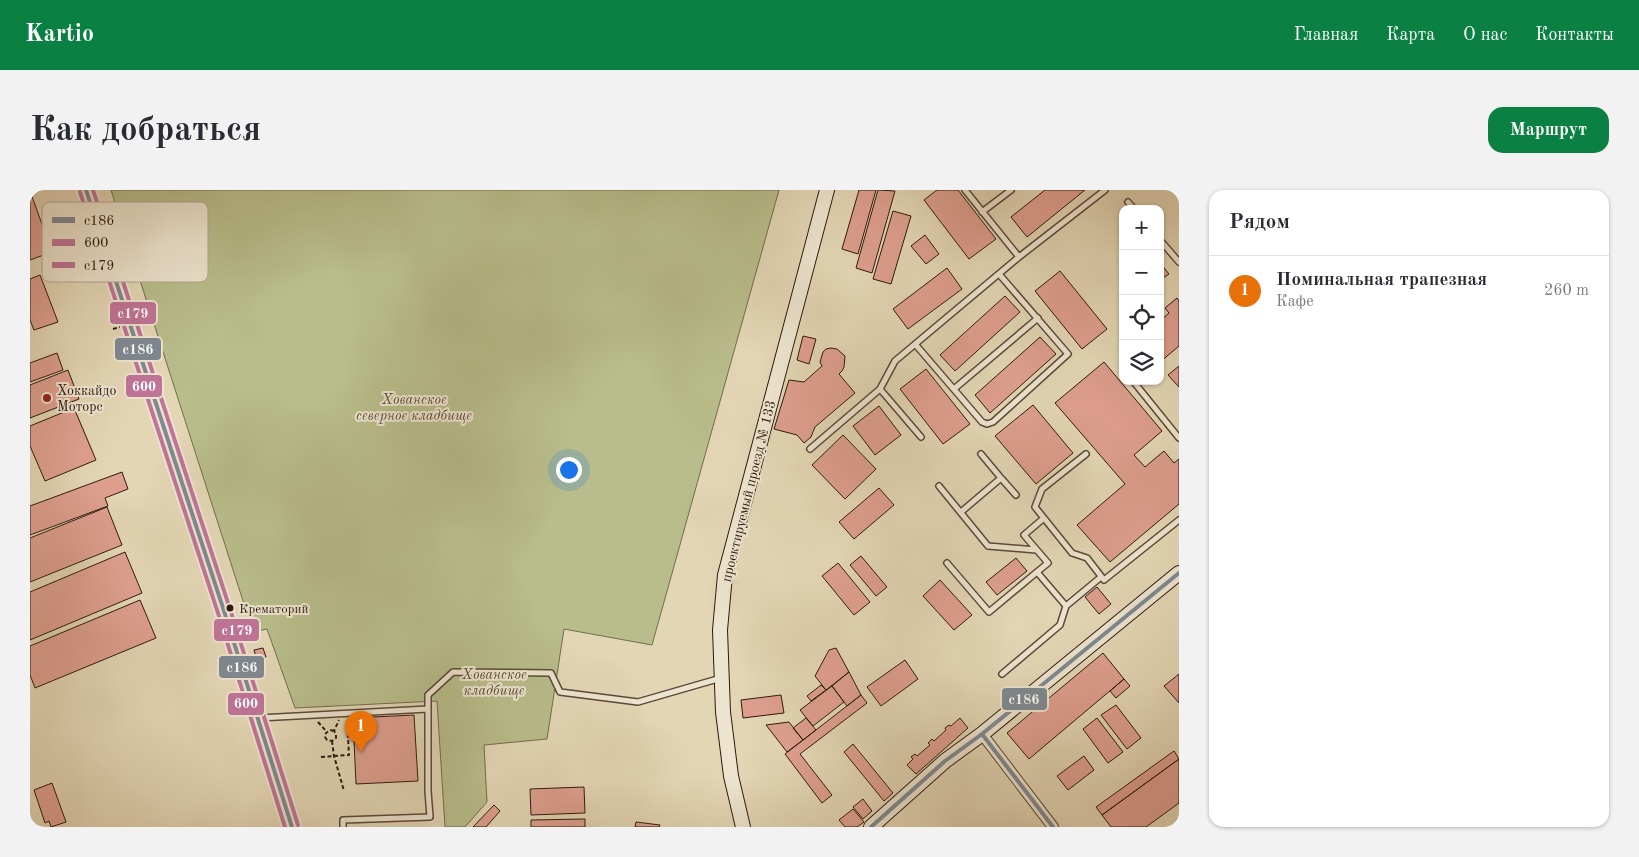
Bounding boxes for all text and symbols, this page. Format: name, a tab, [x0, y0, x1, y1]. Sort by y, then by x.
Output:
text: Kartio	[25, 23, 94, 47]
text: Главная	[1294, 26, 1358, 44]
text: Карта	[1386, 26, 1435, 44]
text: О нас	[1463, 26, 1507, 44]
text: Контакты	[1535, 26, 1614, 44]
button: Маршрут	[1488, 107, 1609, 153]
text: Как добраться	[30, 113, 261, 148]
legend	[42, 202, 208, 282]
map controls	[1119, 205, 1164, 385]
button: +	[1119, 205, 1164, 250]
text: Рядом	[1229, 212, 1290, 233]
text: с186	[84, 214, 114, 228]
text: 600	[84, 236, 108, 250]
button: −	[1119, 250, 1164, 295]
text: с179	[84, 259, 114, 273]
text: Поминальная трапезная	[1276, 271, 1487, 290]
text: 1	[1240, 283, 1250, 299]
text: 260 m	[1544, 283, 1589, 299]
text: Кафе	[1276, 294, 1314, 310]
button: locate	[1119, 295, 1164, 340]
line badge: с179	[109, 301, 157, 325]
text: с179	[118, 307, 148, 321]
line badge: с186	[114, 337, 162, 361]
button: layers	[1119, 340, 1164, 385]
text: с186	[123, 343, 153, 357]
line badge: 600	[125, 374, 163, 398]
text: 600	[132, 380, 156, 394]
place label: Хоккайдо Моторс	[57, 384, 116, 414]
marker: Хоккайдо Моторс	[41, 392, 53, 404]
park label: Хованское северное кладбище	[356, 393, 472, 424]
street label: проектируемый проезд № 133	[720, 399, 778, 584]
your location	[556, 457, 582, 483]
marker: Крематорий	[225, 603, 235, 613]
place label: Крематорий	[239, 603, 308, 616]
line badge: с179	[213, 618, 260, 642]
text: с179	[222, 624, 252, 638]
line badge: с186	[218, 655, 265, 679]
text: с186	[227, 661, 257, 675]
park label: Хованское кладбище	[461, 668, 527, 699]
line badge: с186	[1001, 687, 1048, 711]
line badge: 600	[227, 692, 265, 716]
text: с186	[1009, 693, 1039, 707]
text: 600	[234, 697, 258, 711]
pin: 1	[345, 711, 377, 752]

